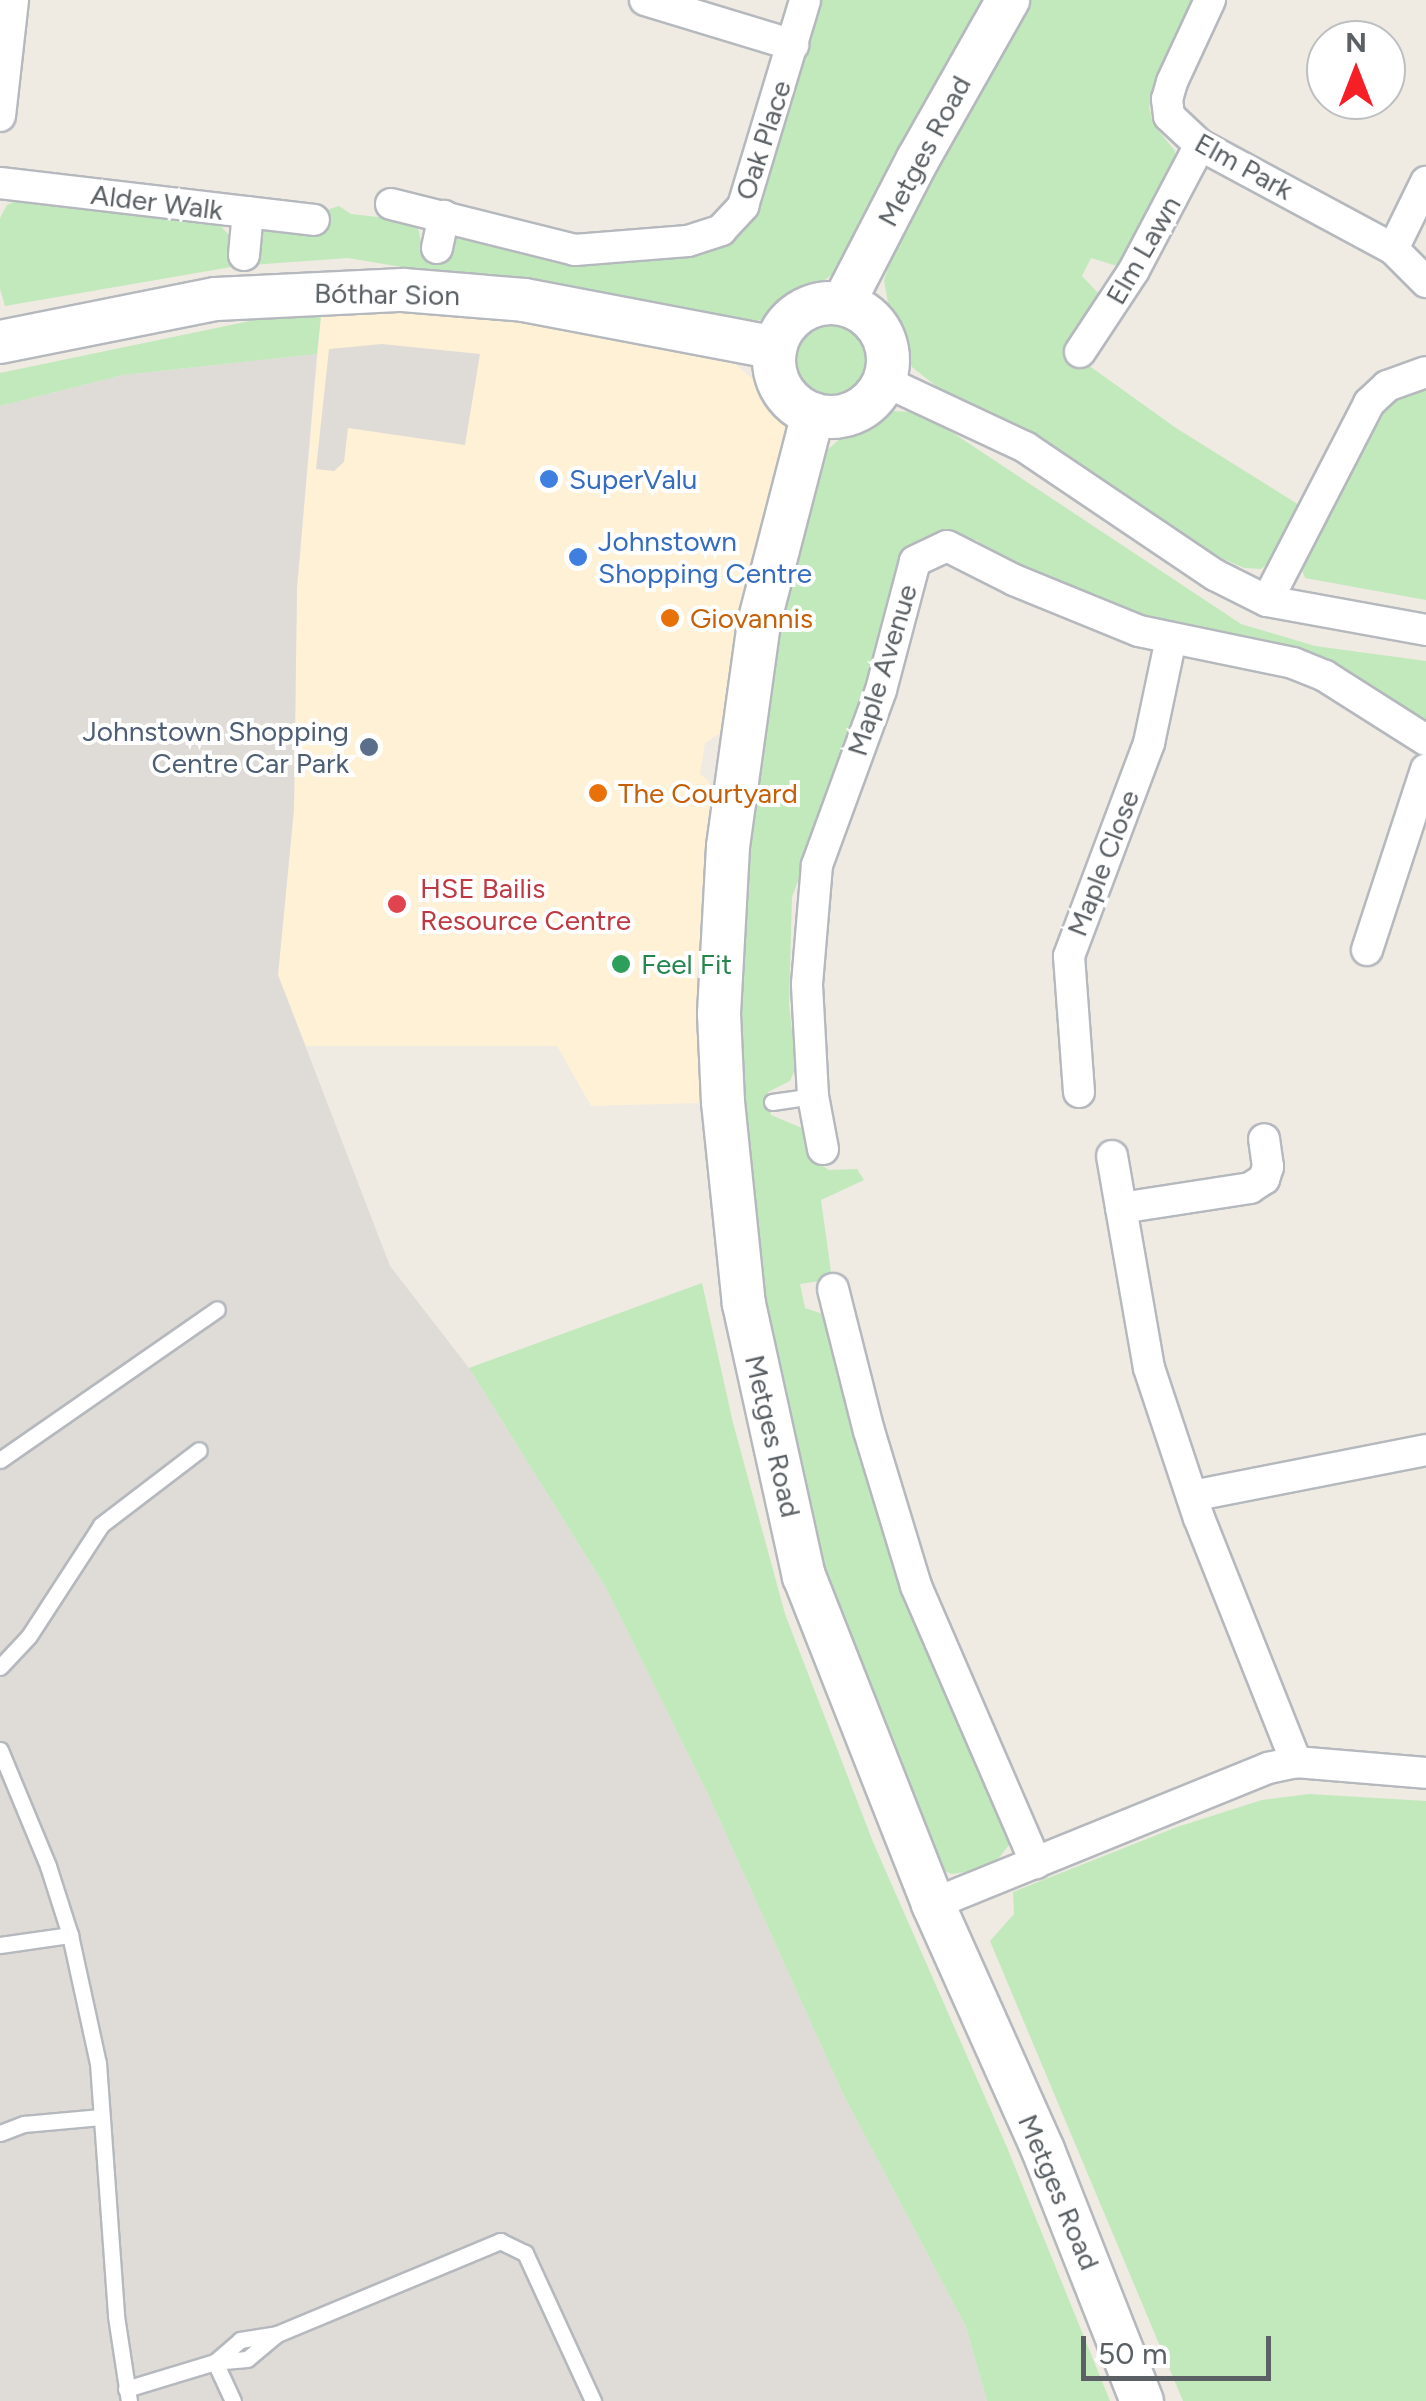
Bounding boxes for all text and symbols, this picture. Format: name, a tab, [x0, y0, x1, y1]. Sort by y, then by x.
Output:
north arrow	[1306, 20, 1406, 120]
text: N	[1345, 25, 1367, 59]
street label: Metges Road	[870, 70, 978, 232]
street label: Oak Place	[728, 76, 798, 204]
street label: Elm Park	[1189, 125, 1299, 207]
street label: Alder Walk	[89, 177, 225, 227]
street label: Elm Lawn	[1099, 190, 1187, 310]
street label: Bóthar Sion	[314, 276, 460, 312]
place label: SuperValu	[569, 462, 697, 496]
marker: SuperValu	[538, 468, 560, 490]
place label: Johnstown Shopping Centre	[598, 524, 812, 590]
marker: Johnstown Shopping Centre	[567, 546, 589, 568]
street label: Maple Avenue	[840, 580, 924, 760]
place label: Giovannis	[690, 601, 813, 635]
marker: Giovannis	[659, 607, 681, 629]
place label: Johnstown Shopping Centre Car Park	[82, 714, 349, 780]
marker: Johnstown Shopping Centre Car Park	[358, 736, 380, 758]
place label: The Courtyard	[618, 776, 798, 810]
marker: The Courtyard	[587, 782, 609, 804]
street label: Maple Close	[1060, 785, 1146, 941]
place label: HSE Bailis Resource Centre	[420, 871, 631, 937]
marker: HSE Bailis Resource Centre	[384, 891, 410, 917]
place label: Feel Fit	[641, 947, 732, 981]
marker: Feel Fit	[610, 953, 632, 975]
street label: Metges Road	[738, 1352, 808, 1520]
street label: Metges Road	[1011, 2109, 1107, 2275]
scale bar	[1086, 2316, 1276, 2378]
text: 50 m	[1098, 2335, 1167, 2372]

